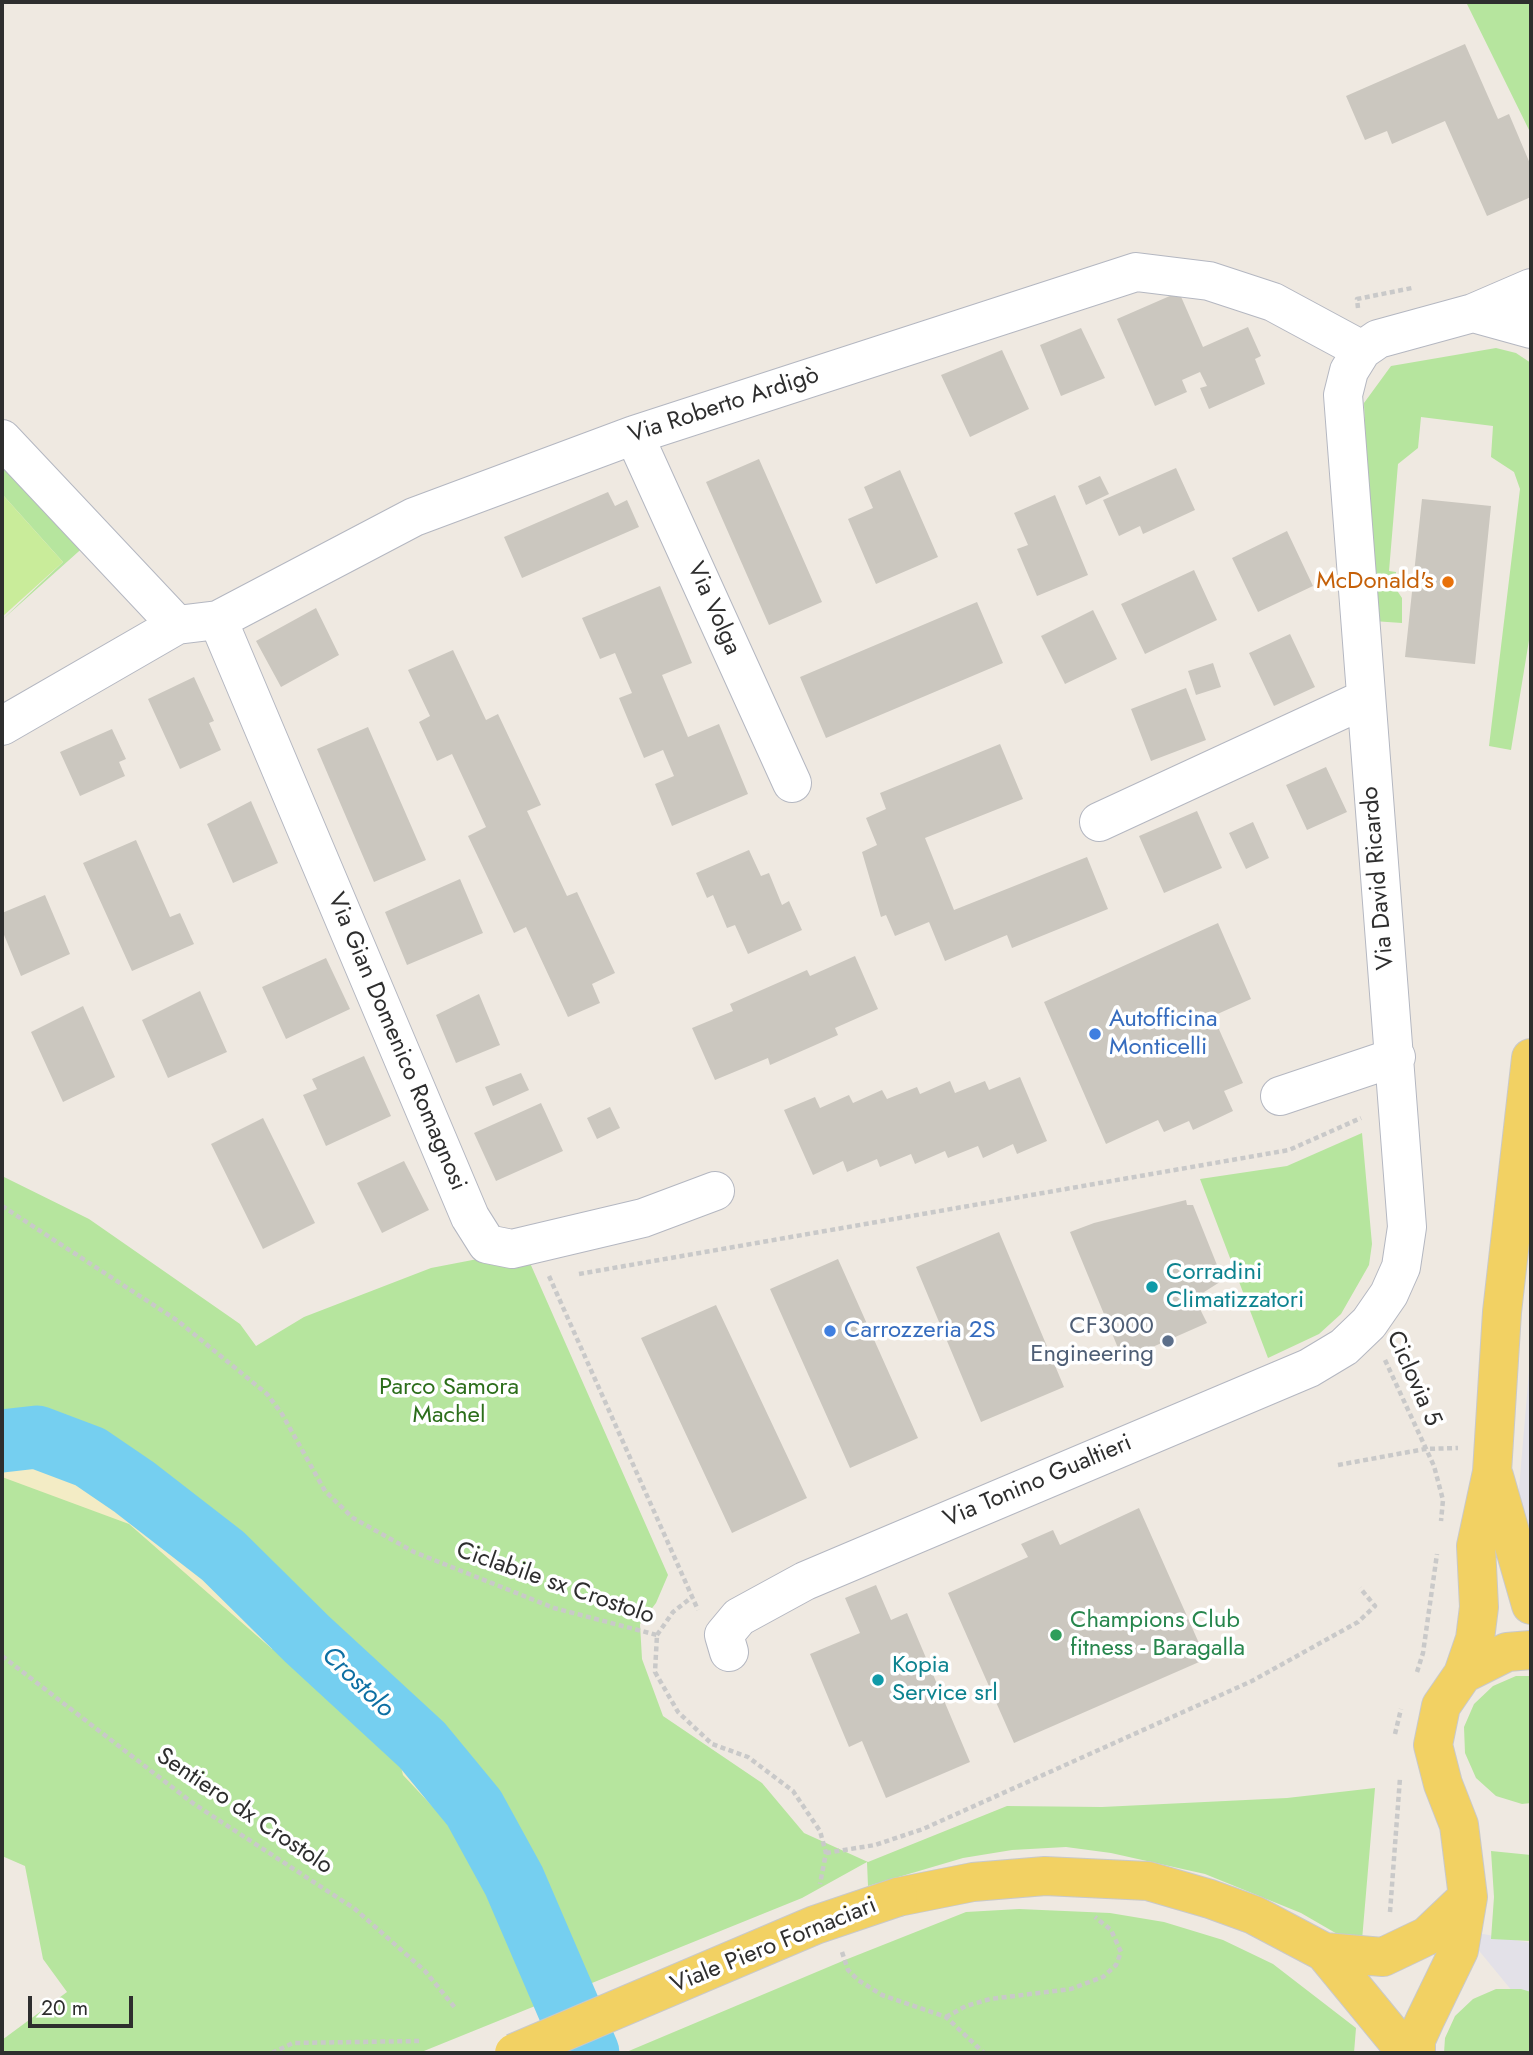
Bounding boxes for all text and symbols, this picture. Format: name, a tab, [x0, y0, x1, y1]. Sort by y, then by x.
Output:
street label: Via Roberto Ardigò	[625, 362, 823, 450]
street label: Via Volga	[680, 558, 746, 660]
place label: McDonald's	[1316, 568, 1434, 596]
marker: McDonald's	[1440, 574, 1456, 590]
street label: Via David Ricardo	[1357, 785, 1401, 971]
street label: Via Gian Domenico Romagnosi	[320, 889, 472, 1195]
place label: Autofficina Monticelli	[1109, 1006, 1218, 1062]
marker: Autofficina Monticelli	[1087, 1026, 1103, 1042]
place label: Corradini Climatizzatori	[1166, 1259, 1304, 1315]
marker: Corradini Climatizzatori	[1144, 1279, 1160, 1295]
place label: CF3000 Engineering	[1030, 1313, 1154, 1369]
place label: Carrozzeria 2S	[844, 1317, 996, 1345]
marker: Carrozzeria 2S	[822, 1323, 838, 1339]
street label: Ciclovia 5	[1379, 1327, 1447, 1431]
marker: CF3000 Engineering	[1160, 1333, 1176, 1349]
park label: Parco Samora Machel	[379, 1374, 519, 1430]
street label: Via Tonino Gualtieri	[940, 1429, 1136, 1535]
street label: Ciclabile sx Crostolo	[452, 1537, 658, 1631]
place label: Champions Club fitness - Baragalla	[1070, 1607, 1245, 1663]
marker: Champions Club fitness - Baragalla	[1048, 1627, 1064, 1643]
water label: Crostolo	[314, 1641, 400, 1725]
place label: Kopia Service srl	[892, 1652, 998, 1708]
marker: Kopia Service srl	[870, 1672, 886, 1688]
street label: Sentiero dx Crostolo	[150, 1742, 338, 1882]
street label: Viale Piero Fornaciari	[667, 1892, 881, 2000]
scale bar	[32, 1982, 136, 2026]
text: 20 m	[41, 1993, 88, 2023]

